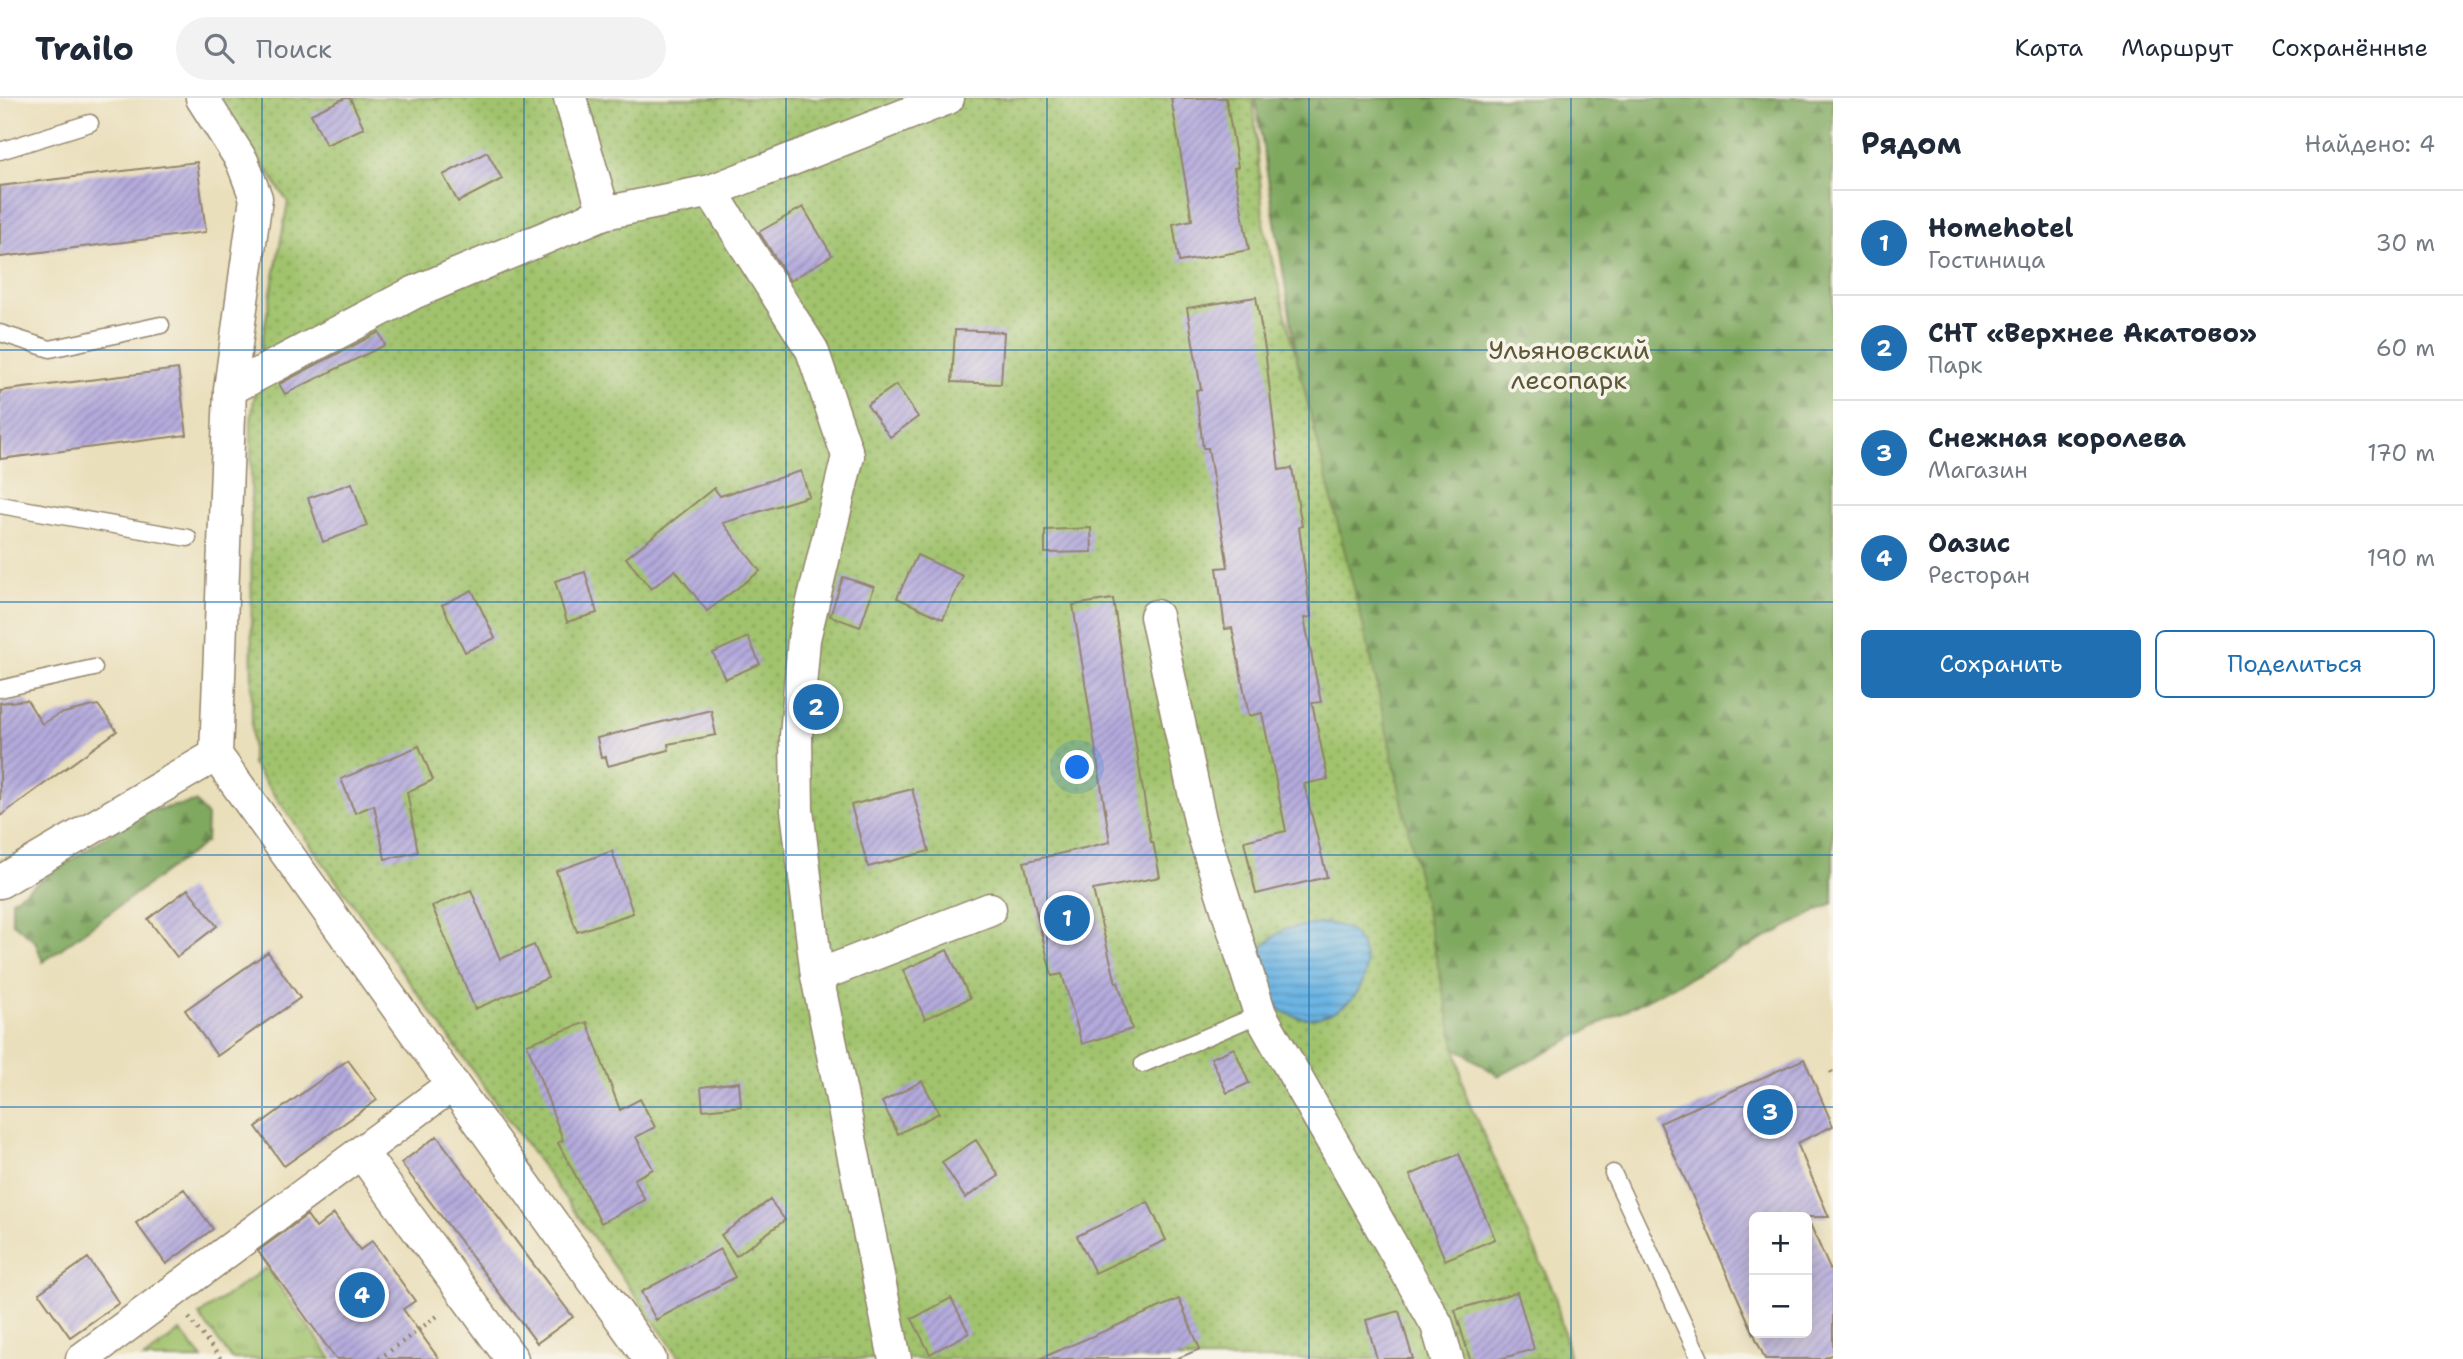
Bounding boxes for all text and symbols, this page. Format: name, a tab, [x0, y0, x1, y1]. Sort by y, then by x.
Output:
search box	[176, 17, 666, 80]
text: Trailo	[35, 26, 134, 71]
icon: search	[200, 29, 238, 67]
text: Поиск	[256, 31, 332, 66]
text: Карта	[2015, 32, 2083, 64]
text: Маршрут	[2121, 32, 2233, 64]
text: Сохранённые	[2271, 32, 2428, 64]
text: Рядом	[1861, 123, 1961, 164]
text: Найдено: 4	[2305, 129, 2435, 159]
text: Homehotel	[1928, 210, 2074, 245]
text: 1	[1879, 228, 1889, 258]
text: 30 m	[2376, 228, 2435, 258]
text: Гостиница	[1928, 245, 2045, 275]
text: СНТ «Верхнее Акатово»	[1928, 315, 2257, 350]
park label: Ульяновский лесопарк	[1488, 332, 1650, 397]
text: 2	[1876, 333, 1892, 363]
text: 60 m	[2376, 333, 2435, 363]
text: Парк	[1928, 350, 1983, 380]
text: Снежная королева	[1928, 420, 2186, 455]
text: 3	[1876, 438, 1892, 468]
text: 170 m	[2367, 438, 2435, 468]
text: Магазин	[1928, 455, 2028, 485]
text: Оазис	[1928, 525, 2011, 560]
text: 4	[1876, 543, 1892, 573]
text: 190 m	[2367, 543, 2435, 573]
text: Ресторан	[1928, 560, 2030, 590]
button: Сохранить	[1861, 630, 2141, 698]
button: Поделиться	[2155, 630, 2435, 698]
pin: 2	[793, 681, 839, 733]
your location	[1060, 750, 1094, 784]
pin: 1	[1044, 892, 1090, 944]
pin: 3	[1747, 1086, 1793, 1138]
map controls	[1749, 1212, 1812, 1338]
button: +	[1749, 1212, 1812, 1275]
pin: 4	[339, 1269, 385, 1321]
button: −	[1749, 1275, 1812, 1338]

